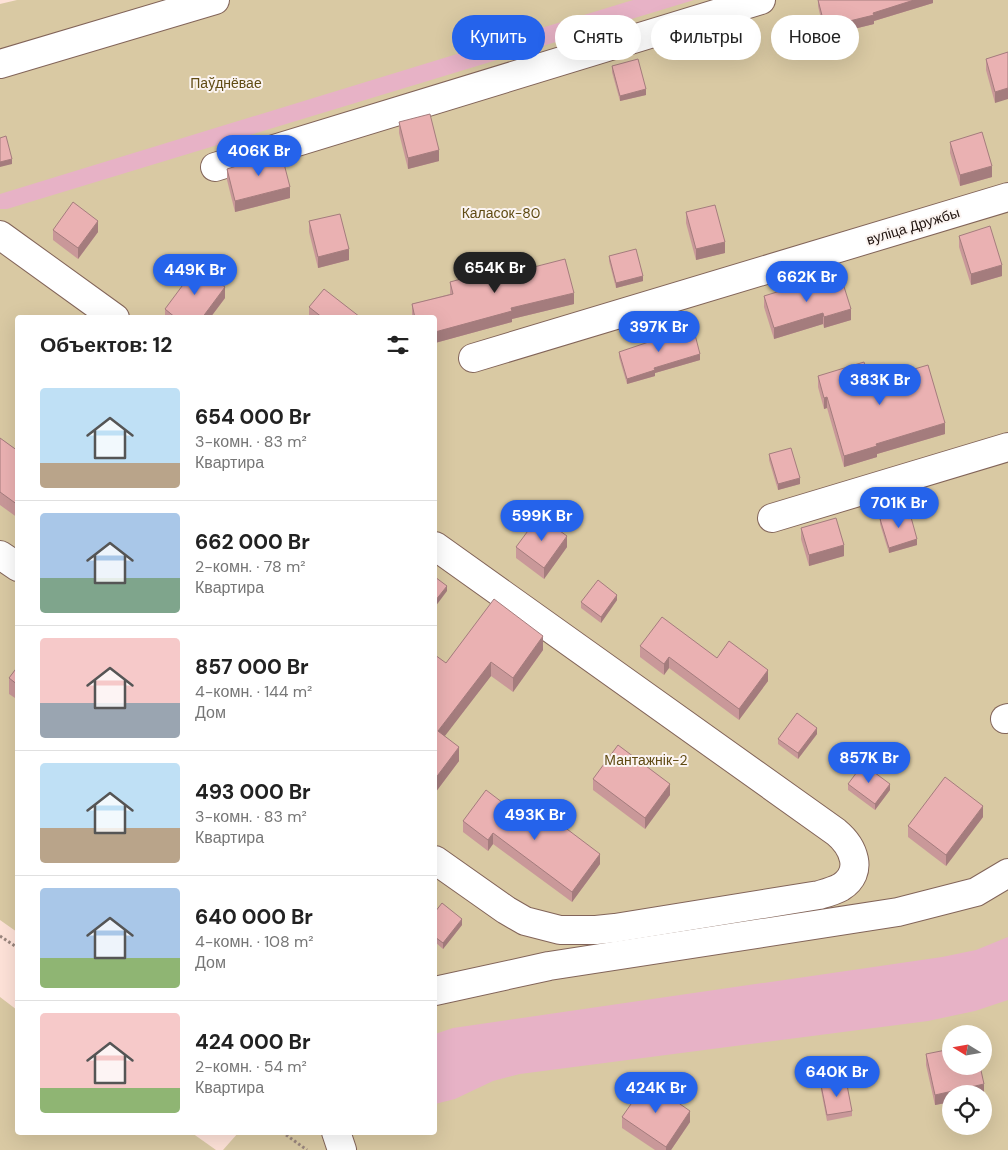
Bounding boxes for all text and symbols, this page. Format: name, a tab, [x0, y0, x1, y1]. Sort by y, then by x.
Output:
chip: Купить	[452, 15, 545, 60]
chip: Снять	[555, 15, 641, 60]
chip: Фильтры	[651, 15, 761, 60]
chip: Новое	[771, 15, 859, 60]
park label: Паўднёвае	[190, 74, 262, 92]
pin: 406K Br	[213, 134, 305, 177]
text: 406K Br	[228, 140, 290, 161]
street label: вуліца Дружбы	[864, 203, 962, 249]
park label: Каласок-80	[462, 204, 540, 222]
pin: 654K Br	[449, 252, 541, 294]
pin: 449K Br	[149, 254, 241, 296]
text: 654K Br	[464, 257, 526, 278]
text: 449K Br	[164, 259, 226, 280]
pin: 662K Br	[761, 260, 853, 303]
text: 662K Br	[777, 266, 837, 287]
pin: 397K Br	[613, 310, 705, 353]
text: 397K Br	[630, 316, 688, 337]
text: Объектов: 12	[40, 331, 172, 359]
icon: filters	[384, 331, 412, 359]
pin: 383K Br	[834, 364, 926, 406]
text: 383K Br	[850, 369, 910, 390]
text: 654 000 Br	[195, 403, 311, 431]
icon: home	[80, 408, 140, 468]
text: 3-комн. · 83 m²	[195, 431, 307, 452]
text: Квартира	[195, 452, 264, 473]
pin: 701K Br	[853, 486, 945, 529]
text: 701K Br	[871, 492, 927, 513]
pin: 599K Br	[496, 500, 588, 542]
text: 599K Br	[512, 505, 572, 526]
text: 662 000 Br	[195, 528, 310, 556]
icon: home	[80, 533, 140, 593]
text: 2-комн. · 78 m²	[195, 556, 305, 577]
text: Квартира	[195, 577, 264, 598]
text: 857 000 Br	[195, 653, 309, 681]
icon: home	[80, 658, 140, 718]
text: 4-комн. · 144 m²	[195, 681, 312, 702]
text: Дом	[195, 702, 226, 723]
pin: 857K Br	[823, 742, 915, 784]
text: 857K Br	[839, 747, 899, 768]
park label: Мантажнік-2	[604, 751, 688, 769]
text: 493 000 Br	[195, 778, 311, 806]
icon: home	[80, 783, 140, 843]
pin: 493K Br	[489, 798, 581, 841]
text: 493K Br	[504, 804, 566, 825]
text: 3-комн. · 83 m²	[195, 806, 307, 827]
text: Квартира	[195, 827, 264, 848]
text: 640 000 Br	[195, 903, 313, 931]
icon: home	[80, 908, 140, 968]
text: 4-комн. · 108 m²	[195, 931, 314, 952]
text: Дом	[195, 952, 226, 973]
north arrow	[942, 1025, 992, 1075]
map controls	[942, 1025, 992, 1135]
text: 424 000 Br	[195, 1028, 310, 1056]
icon: home	[80, 1033, 140, 1093]
text: 2-комн. · 54 m²	[195, 1056, 307, 1077]
pin: 640K Br	[791, 1056, 883, 1098]
text: 640K Br	[806, 1061, 868, 1082]
pin: 424K Br	[610, 1072, 702, 1114]
text: Квартира	[195, 1077, 264, 1098]
text: 424K Br	[626, 1077, 686, 1098]
button: locate	[942, 1085, 992, 1135]

